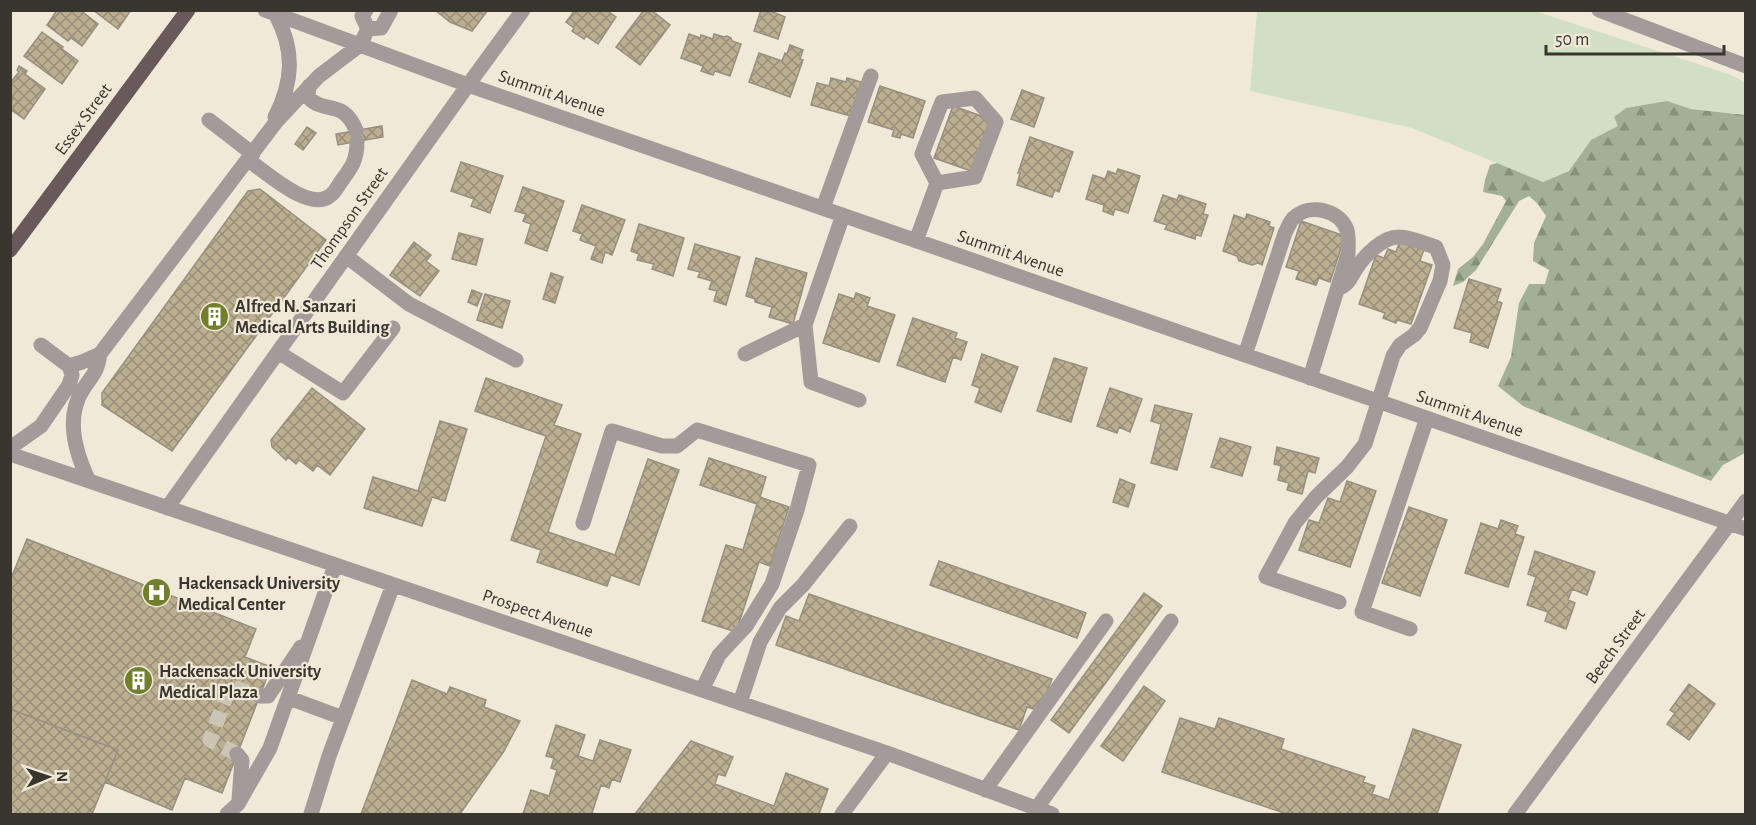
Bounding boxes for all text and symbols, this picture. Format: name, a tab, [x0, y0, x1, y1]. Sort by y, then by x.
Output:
scale bar	[1546, 18, 1724, 56]
text: 50 m	[1555, 31, 1589, 49]
street label: Summit Avenue	[496, 67, 607, 121]
street label: Essex Street	[52, 80, 116, 159]
street label: Thompson Street	[308, 164, 392, 273]
street label: Summit Avenue	[955, 227, 1066, 281]
place label: Alfred N. Sanzari Medical Arts Building	[235, 298, 390, 337]
building icon: Alfred N. Sanzari Medical Arts Building	[198, 300, 230, 332]
street label: Summit Avenue	[1414, 387, 1525, 441]
place label: Hackensack University Medical Center	[178, 575, 341, 614]
hospital icon: Hackensack University Medical Center	[141, 577, 173, 609]
street label: Prospect Avenue	[480, 587, 595, 641]
street label: Beech Street	[1583, 606, 1649, 687]
place label: Hackensack University Medical Plaza	[159, 663, 322, 702]
building icon: Hackensack University Medical Plaza	[122, 665, 154, 697]
north arrow	[18, 747, 78, 807]
text: N	[54, 771, 70, 782]

